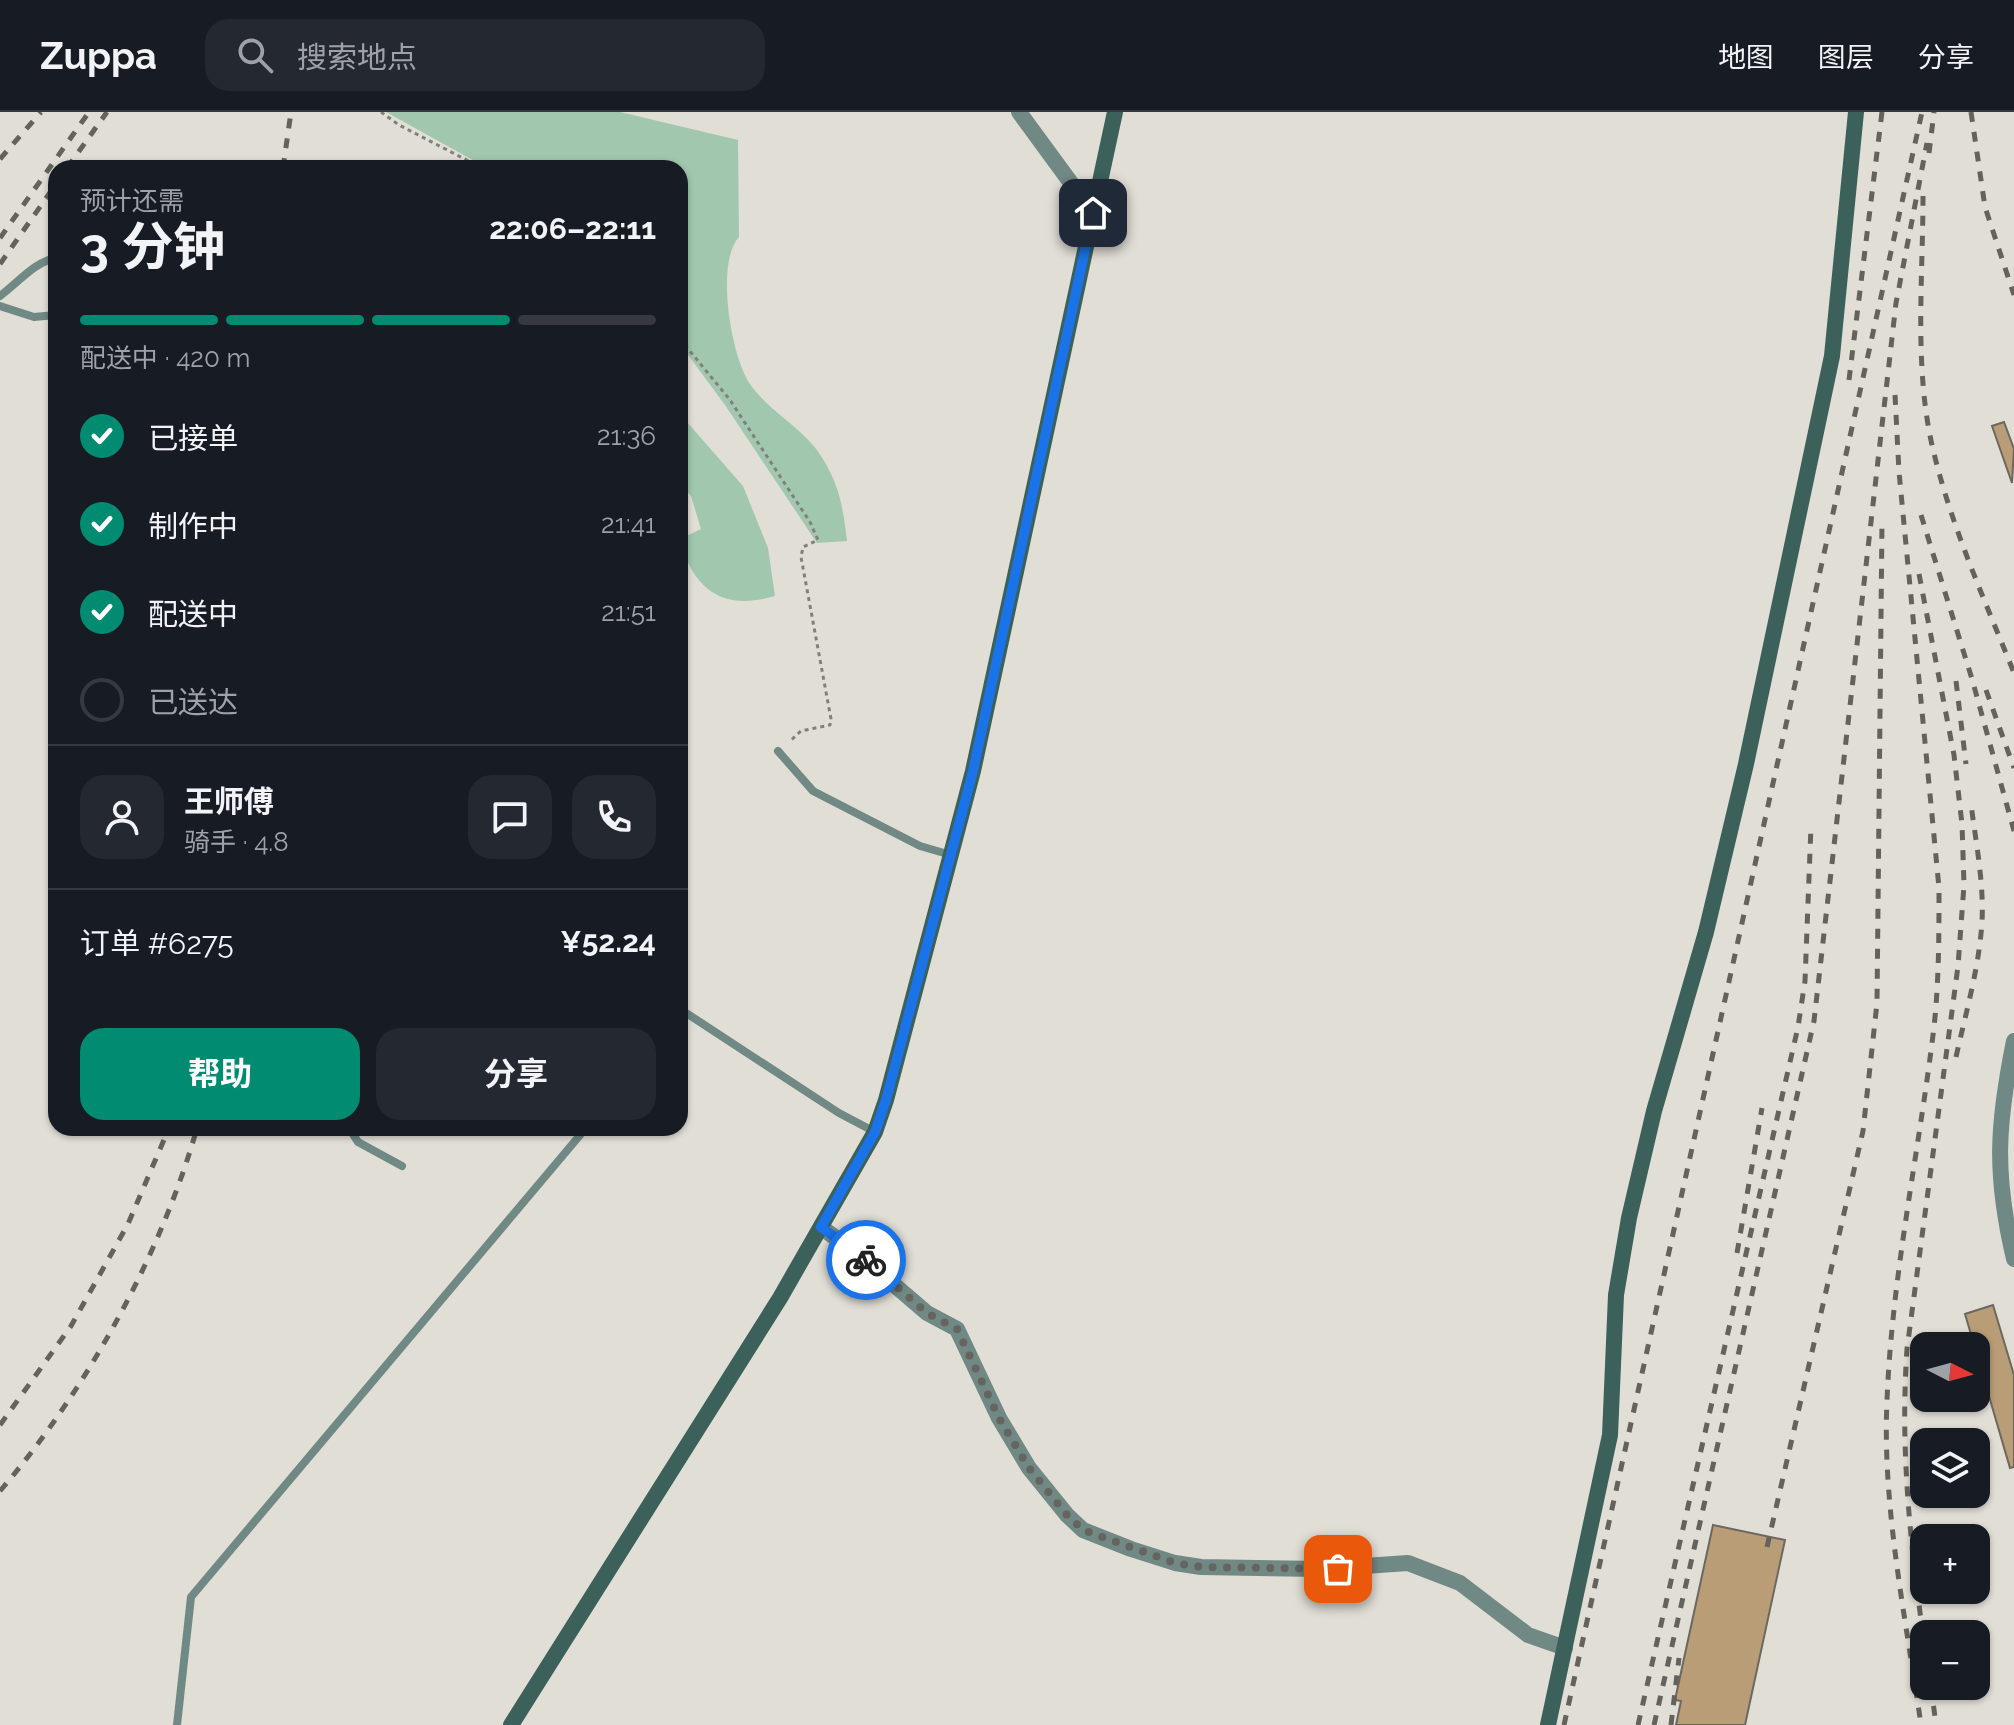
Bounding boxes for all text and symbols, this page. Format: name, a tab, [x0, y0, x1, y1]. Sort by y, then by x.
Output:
search box	[205, 19, 765, 91]
text: Zuppa	[40, 33, 157, 78]
icon: search	[233, 33, 277, 77]
text: 搜索地点	[297, 40, 417, 75]
text: 地图	[1718, 41, 1774, 74]
text: 图层	[1818, 41, 1874, 74]
text: 分享	[1918, 41, 1974, 74]
pin	[1059, 179, 1127, 247]
text: 预计还需	[80, 186, 184, 216]
icon: home	[1071, 191, 1115, 235]
text: 22:06–22:11	[489, 211, 656, 246]
text: 3 分钟	[80, 216, 226, 277]
text: 配送中 · 420 m	[80, 343, 250, 373]
icon: check	[80, 414, 124, 458]
text: 已接单	[148, 421, 238, 456]
text: 21:36	[597, 421, 656, 451]
icon: check	[80, 502, 124, 546]
text: 制作中	[148, 509, 238, 544]
text: 21:41	[601, 509, 656, 539]
icon: check	[80, 590, 124, 634]
text: 配送中	[148, 597, 238, 632]
text: 21:51	[601, 597, 656, 627]
text: 已送达	[148, 685, 238, 720]
button: person	[80, 775, 164, 859]
button: chat	[468, 775, 552, 859]
button: phone	[572, 775, 656, 859]
text: 王师傅	[184, 784, 274, 819]
text: 骑手 · 4.8	[184, 827, 289, 857]
text: ¥52.24	[560, 924, 656, 959]
text: 订单 #6275	[80, 926, 234, 961]
button: 帮助	[80, 1028, 360, 1120]
button: 分享	[376, 1028, 656, 1120]
courier	[826, 1220, 906, 1300]
icon: bike	[844, 1238, 888, 1282]
north arrow	[1910, 1332, 1990, 1412]
map controls	[1910, 1332, 1990, 1700]
button: layers	[1910, 1428, 1990, 1508]
button: +	[1910, 1524, 1990, 1604]
pin	[1304, 1535, 1372, 1603]
icon: bag	[1316, 1547, 1360, 1591]
button: −	[1910, 1620, 1990, 1700]

